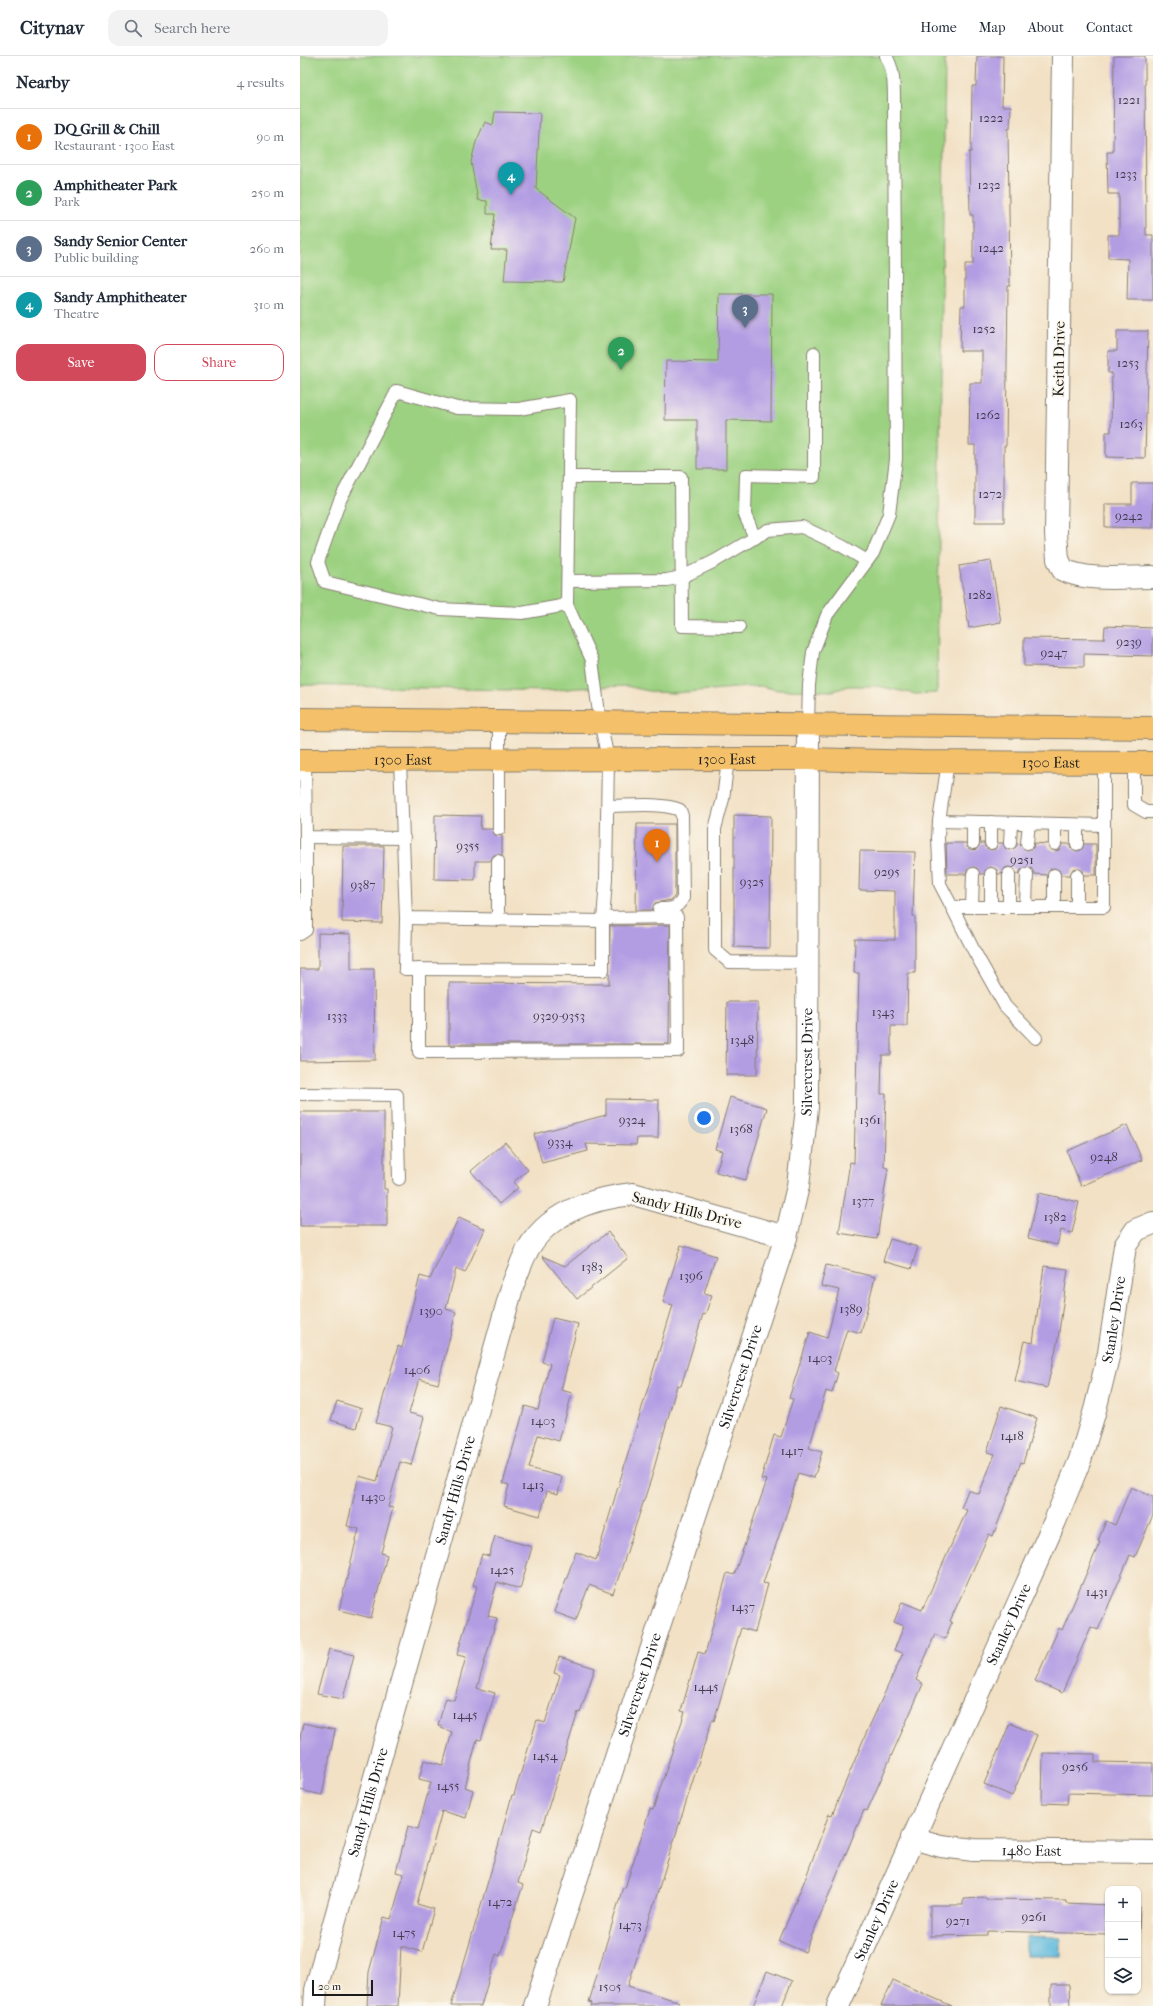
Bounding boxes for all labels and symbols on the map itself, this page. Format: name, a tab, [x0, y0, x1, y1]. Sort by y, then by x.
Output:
house number: 1221	[1118, 92, 1140, 107]
house number: 1222	[979, 110, 1004, 125]
pin: 4	[498, 162, 524, 195]
house number: 1233	[1115, 166, 1137, 181]
house number: 1232	[977, 177, 1001, 192]
house number: 1242	[978, 240, 1004, 255]
pin: 3	[732, 295, 758, 328]
street label: Keith Drive	[1049, 320, 1069, 397]
house number: 1252	[972, 321, 996, 336]
pin: 2	[608, 337, 634, 370]
house number: 1253	[1117, 355, 1139, 370]
house number: 1262	[975, 407, 1001, 422]
house number: 1263	[1119, 416, 1143, 431]
house number: 1272	[978, 486, 1002, 501]
house number: 9242	[1115, 508, 1143, 523]
house number: 1282	[968, 587, 993, 602]
house number: 9239	[1116, 634, 1142, 649]
house number: 9247	[1040, 645, 1068, 660]
street label: 1300 East	[698, 750, 757, 768]
street label: 1300 East	[374, 751, 433, 769]
street label: 1300 East	[1022, 753, 1081, 772]
pin: 1	[644, 829, 670, 862]
house number: 9355	[456, 838, 480, 853]
house number: 9251	[1010, 852, 1034, 867]
house number: 9295	[874, 864, 900, 879]
house number: 9325	[740, 874, 765, 889]
house number: 9387	[351, 877, 375, 892]
house number: 1343	[872, 1004, 894, 1019]
street label: Silvercrest Drive	[797, 1007, 816, 1117]
house number: 1333	[327, 1008, 347, 1023]
house number: 9329-9353	[533, 1008, 585, 1023]
house number: 1348	[730, 1032, 754, 1047]
your location	[694, 1108, 714, 1128]
house number: 9324	[619, 1112, 646, 1127]
house number: 1361	[859, 1112, 881, 1127]
house number: 1368	[729, 1121, 753, 1136]
house number: 9334	[547, 1134, 573, 1149]
house number: 9248	[1090, 1149, 1118, 1164]
street label: Sandy Hills Drive	[630, 1188, 744, 1232]
house number: 1377	[852, 1193, 874, 1208]
house number: 1382	[1043, 1209, 1067, 1224]
house number: 1383	[581, 1259, 603, 1274]
house number: 1396	[679, 1268, 704, 1283]
street label: Stanley Drive	[1098, 1274, 1129, 1365]
house number: 1389	[839, 1301, 863, 1316]
house number: 1390	[419, 1303, 443, 1318]
street label: Silvercrest Drive	[715, 1322, 766, 1431]
house number: 1403	[808, 1350, 832, 1365]
house number: 1406	[404, 1362, 431, 1377]
house number: 1403	[531, 1413, 555, 1428]
house number: 1418	[1000, 1428, 1024, 1443]
street label: Sandy Hills Drive	[431, 1433, 479, 1547]
house number: 1417	[780, 1443, 804, 1458]
house number: 1413	[522, 1477, 544, 1492]
house number: 1430	[361, 1489, 385, 1504]
house number: 1425	[490, 1562, 515, 1577]
street label: Stanley Drive	[983, 1580, 1035, 1668]
house number: 1431	[1086, 1584, 1108, 1599]
house number: 1437	[731, 1599, 755, 1614]
street label: Silvercrest Drive	[615, 1630, 665, 1739]
house number: 1445	[693, 1679, 719, 1694]
house number: 1445	[452, 1707, 478, 1722]
street label: Sandy Hills Drive	[344, 1745, 392, 1859]
house number: 1454	[532, 1748, 558, 1763]
house number: 9256	[1062, 1759, 1089, 1774]
house number: 1455	[436, 1778, 460, 1793]
street label: 1480 East	[1001, 1841, 1063, 1860]
street label: Stanley Drive	[850, 1876, 903, 1964]
house number: 1472	[488, 1894, 513, 1909]
house number: 9261	[1021, 1909, 1047, 1924]
house number: 9271	[946, 1913, 970, 1928]
house number: 1473	[618, 1917, 642, 1932]
house number: 1475	[392, 1925, 416, 1940]
scale bar	[312, 1978, 373, 1997]
house number: 1505	[599, 1979, 622, 1994]

